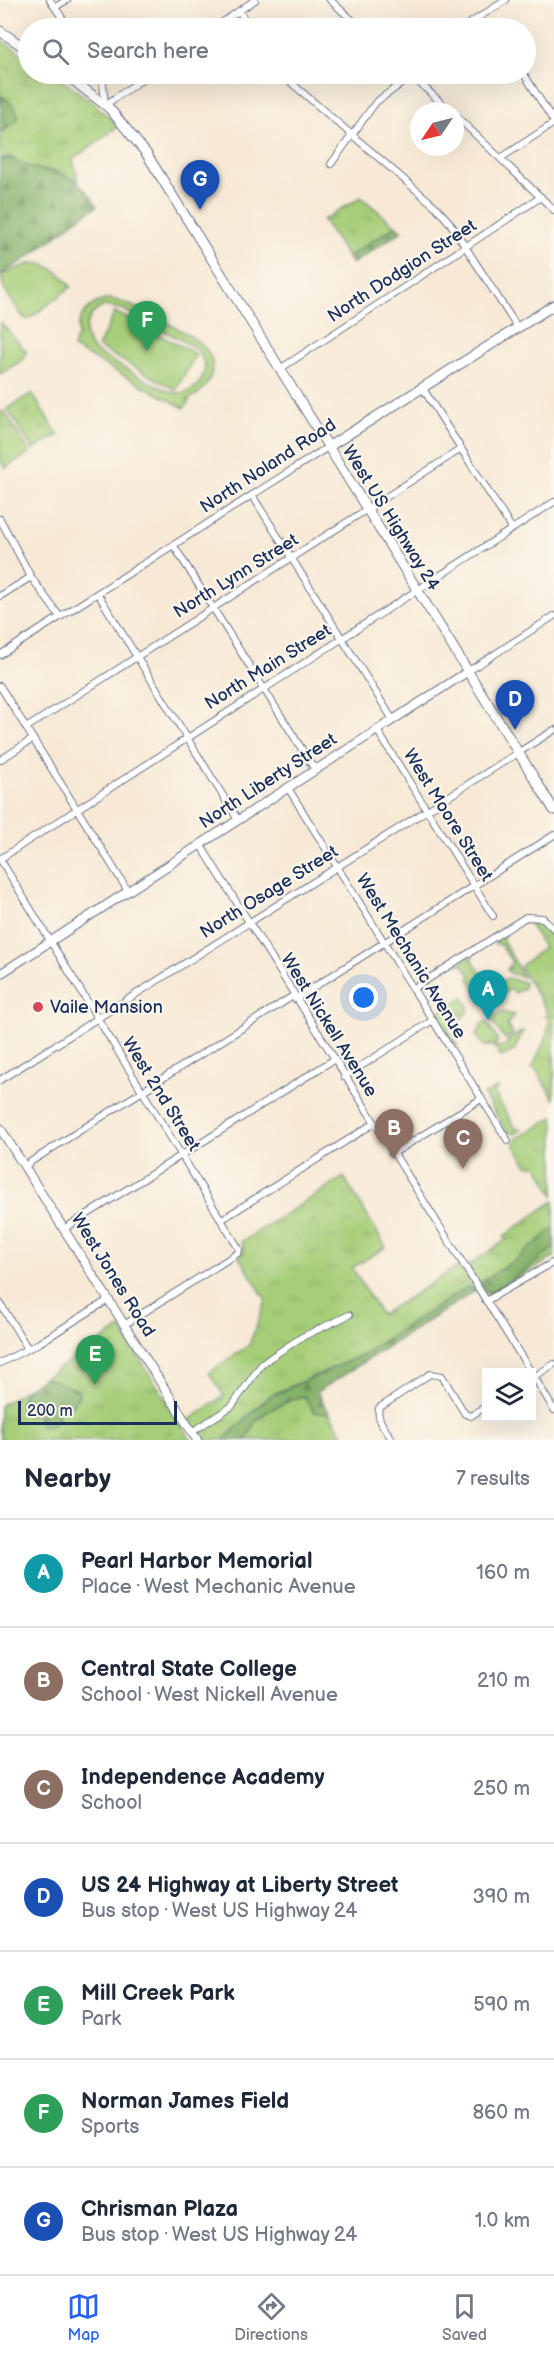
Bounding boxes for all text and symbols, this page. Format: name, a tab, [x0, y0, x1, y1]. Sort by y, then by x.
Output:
search box	[18, 18, 536, 84]
icon: search	[39, 35, 72, 68]
text: Search here	[87, 38, 209, 65]
north arrow	[410, 102, 464, 156]
pin: G	[180, 160, 220, 210]
street label: North Dodgion Street	[324, 215, 481, 327]
pin: F	[128, 302, 166, 351]
street label: North Noland Road	[196, 414, 340, 518]
street label: West US Highway 24	[338, 442, 444, 594]
street label: North Lynn Street	[170, 529, 303, 623]
street label: North Main Street	[201, 619, 335, 714]
pin: D	[496, 680, 534, 730]
street label: North Liberty Street	[195, 729, 341, 833]
street label: West Moore Street	[399, 745, 497, 885]
street label: North Osage Street	[196, 841, 342, 943]
street label: West Mechanic Avenue	[352, 870, 471, 1043]
street label: West Nickell Avenue	[276, 949, 382, 1101]
pin: A	[468, 970, 508, 1020]
your location	[349, 983, 378, 1012]
place label: Vaile Mansion	[50, 997, 163, 1018]
marker: Vaile Mansion	[31, 1000, 45, 1014]
street label: West 2nd Street	[118, 1033, 205, 1155]
pin: B	[374, 1110, 414, 1159]
pin: C	[444, 1120, 482, 1169]
street label: West Jones Road	[67, 1209, 159, 1341]
pin: E	[76, 1336, 115, 1385]
map controls	[482, 1368, 536, 1422]
button: layers	[482, 1368, 536, 1422]
scale bar	[18, 1398, 177, 1426]
text: 200 m	[27, 1402, 73, 1421]
text: Nearby	[24, 1464, 111, 1495]
text: 7 results	[456, 1467, 530, 1491]
text: Pearl Harbor Memorial	[81, 1548, 312, 1575]
text: A	[37, 1561, 50, 1585]
text: 160 m	[476, 1561, 530, 1585]
text: Place · West Mechanic Avenue	[81, 1575, 356, 1599]
text: Central State College	[81, 1656, 297, 1683]
text: B	[36, 1669, 51, 1693]
text: 210 m	[477, 1669, 530, 1693]
text: School · West Nickell Avenue	[81, 1683, 338, 1707]
text: Independence Academy	[81, 1764, 325, 1791]
text: C	[36, 1777, 51, 1801]
text: 250 m	[473, 1777, 530, 1801]
text: School	[81, 1791, 142, 1815]
text: US 24 Highway at Liberty Street	[81, 1872, 398, 1899]
text: D	[37, 1885, 50, 1909]
text: 390 m	[472, 1885, 530, 1909]
text: Bus stop · West US Highway 24	[81, 1899, 358, 1923]
text: Mill Creek Park	[81, 1980, 235, 2007]
text: E	[37, 1993, 50, 2017]
text: 590 m	[473, 1993, 530, 2017]
text: Park	[81, 2007, 121, 2031]
text: Norman James Field	[81, 2088, 289, 2115]
text: F	[37, 2101, 50, 2125]
text: 860 m	[472, 2101, 530, 2125]
text: Sports	[81, 2115, 139, 2139]
text: Chrisman Plaza	[81, 2196, 238, 2223]
text: G	[36, 2209, 51, 2233]
text: 1.0 km	[475, 2209, 530, 2233]
text: Bus stop · West US Highway 24	[81, 2223, 358, 2247]
tab: Map	[67, 2290, 100, 2345]
tab: Directions	[234, 2290, 308, 2345]
tab: Saved	[442, 2290, 487, 2345]

